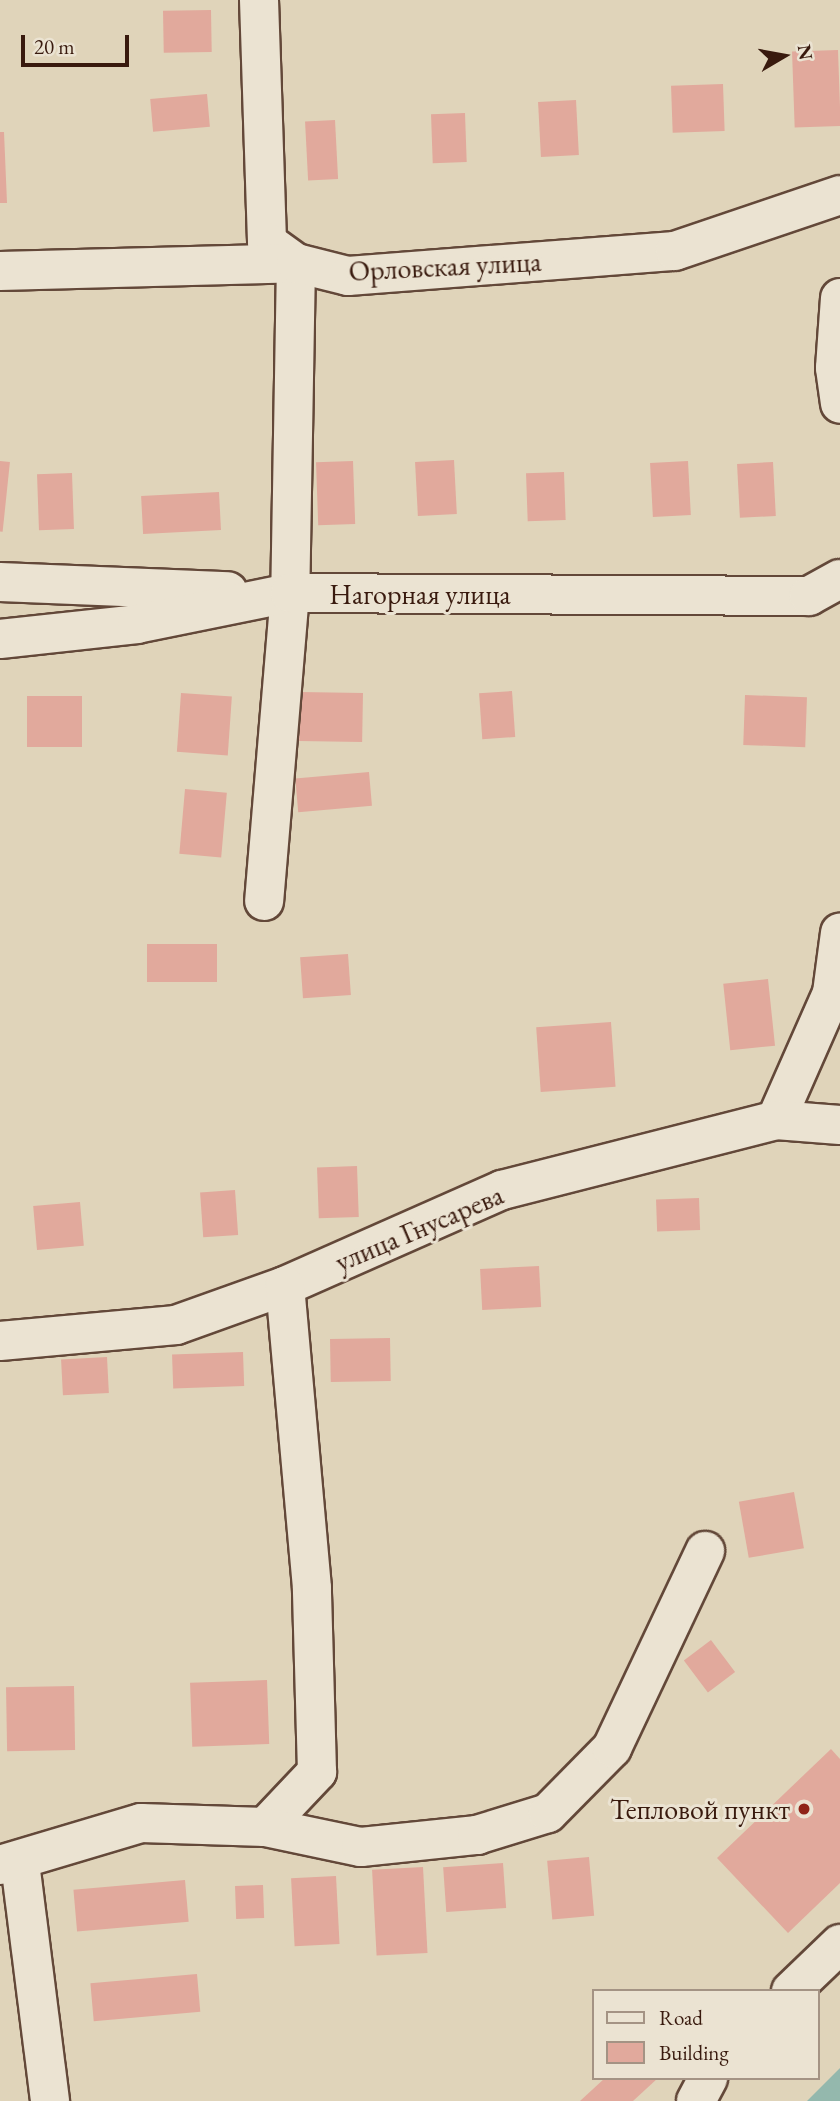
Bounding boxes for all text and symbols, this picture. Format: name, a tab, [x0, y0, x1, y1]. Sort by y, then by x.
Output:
scale bar	[24, 21, 133, 65]
north arrow	[749, 21, 819, 91]
text: 20 m	[34, 33, 75, 60]
text: N	[792, 43, 819, 62]
street label: Орловская улица	[348, 244, 542, 288]
street label: Нагорная улица	[329, 577, 511, 611]
street label: улица Гнусарева	[330, 1177, 508, 1279]
place label: Тепловой пункт	[610, 1792, 790, 1826]
marker: Тепловой пункт	[796, 1801, 812, 1817]
legend	[592, 1989, 819, 2080]
text: Road	[659, 2004, 703, 2031]
text: Building	[659, 2039, 729, 2066]

